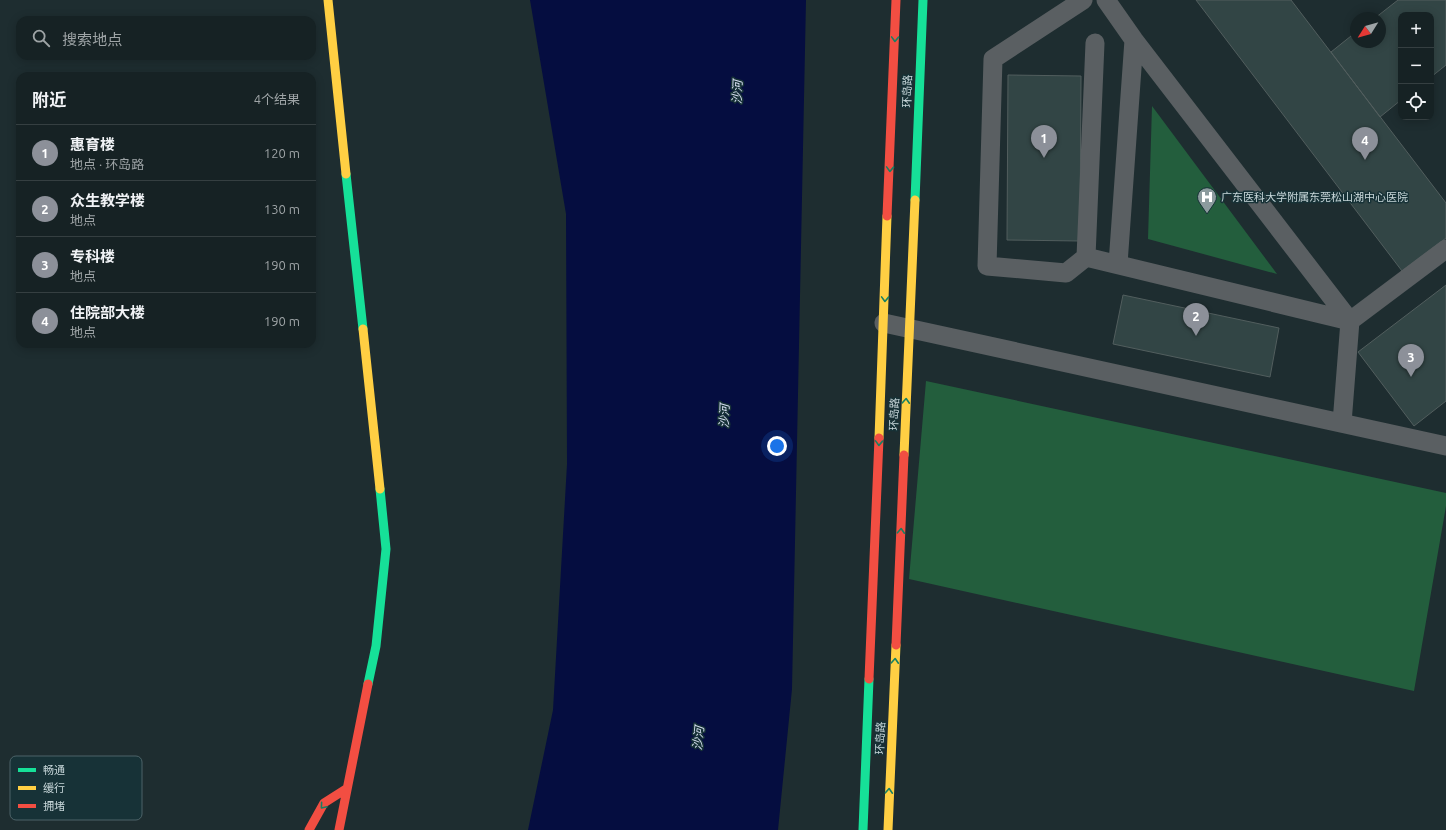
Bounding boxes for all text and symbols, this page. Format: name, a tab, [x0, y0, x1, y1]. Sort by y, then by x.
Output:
north arrow	[1350, 12, 1386, 48]
map controls	[1398, 12, 1434, 120]
button: +	[1398, 12, 1434, 48]
search box	[16, 16, 316, 60]
icon: search	[30, 27, 52, 49]
text: 搜索地点	[62, 31, 122, 48]
one-way arrow	[890, 36, 899, 42]
button: −	[1398, 48, 1434, 84]
street label: 环岛路	[900, 74, 914, 108]
water label: 沙河	[730, 78, 744, 104]
button: locate	[1398, 84, 1434, 120]
text: 附近	[32, 90, 66, 109]
text: 4个结果	[254, 92, 300, 106]
pin: 1	[1031, 125, 1057, 158]
pin: 4	[1352, 127, 1378, 160]
text: 惠育楼	[70, 136, 115, 153]
text: 1	[41, 146, 49, 160]
text: 120 m	[264, 146, 300, 160]
text: 地点 · 环岛路	[70, 157, 144, 171]
one-way arrow	[886, 166, 894, 172]
hospital icon: 广东医科大学附属东莞松山湖中心医院	[1196, 186, 1218, 214]
place label: 广东医科大学附属东莞松山湖中心医院	[1221, 191, 1408, 203]
text: 众生教学楼	[70, 192, 145, 209]
text: 2	[41, 202, 49, 216]
text: 130 m	[264, 202, 300, 216]
text: 地点	[70, 213, 96, 227]
text: 专科楼	[70, 248, 115, 265]
text: 3	[41, 258, 49, 272]
text: 190 m	[264, 258, 300, 272]
text: 地点	[70, 269, 96, 283]
one-way arrow	[881, 296, 889, 302]
pin: 2	[1183, 303, 1209, 336]
text: 住院部大楼	[70, 304, 145, 321]
text: 4	[41, 314, 49, 328]
text: 190 m	[264, 314, 300, 328]
text: 地点	[70, 325, 96, 339]
pin: 3	[1398, 344, 1424, 377]
street label: 环岛路	[887, 397, 901, 431]
one-way arrow	[902, 398, 911, 404]
water label: 沙河	[717, 402, 731, 428]
your location	[767, 436, 787, 456]
one-way arrow	[875, 440, 883, 446]
one-way arrow	[897, 528, 905, 534]
one-way arrow	[891, 658, 899, 664]
street label: 环岛路	[873, 721, 887, 755]
water label: 沙河	[690, 723, 706, 751]
legend	[10, 756, 142, 820]
text: 畅通	[43, 764, 65, 776]
text: 缓行	[43, 782, 65, 794]
one-way arrow	[885, 788, 894, 794]
text: 拥堵	[43, 800, 65, 812]
one-way arrow	[321, 801, 328, 809]

